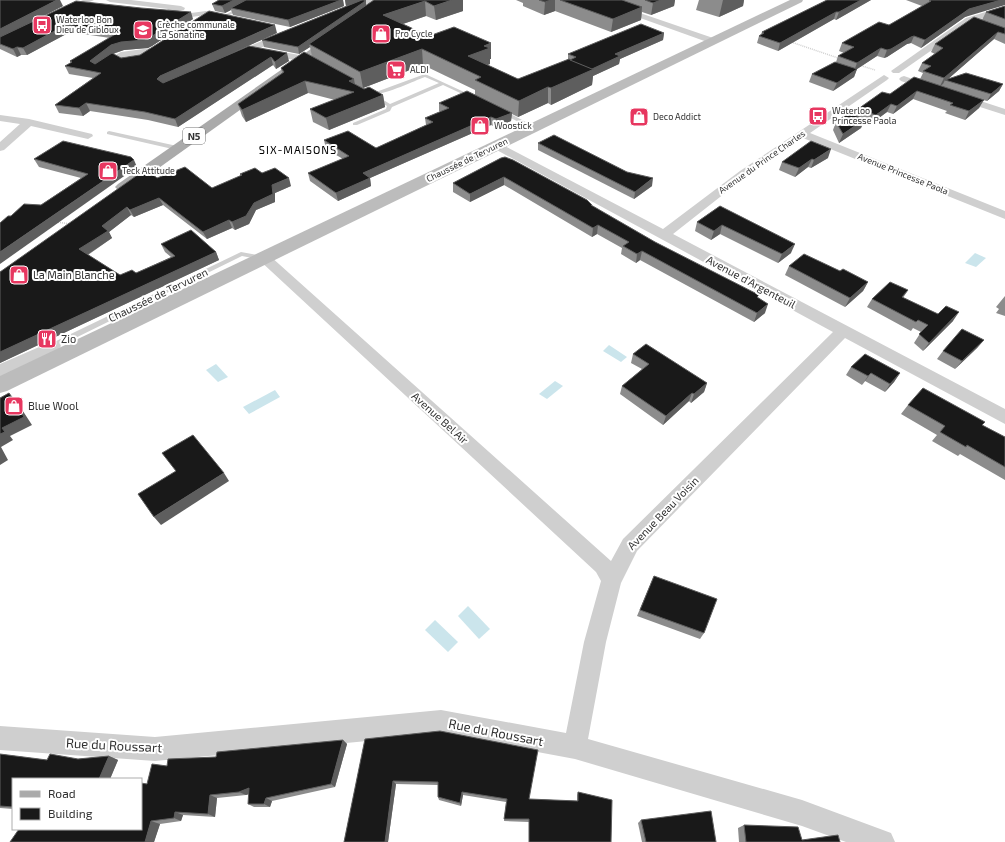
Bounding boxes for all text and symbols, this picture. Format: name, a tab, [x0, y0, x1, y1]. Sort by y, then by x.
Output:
bus stop icon: Waterloo Bon Dieu de Gibloux	[31, 14, 53, 36]
place label: Waterloo Bon Dieu de Gibloux	[56, 14, 119, 35]
school or university icon: Crèche communale La Sonatine	[132, 19, 154, 41]
place label: Crèche communale La Sonatine	[157, 19, 235, 40]
shop icon: Pro Cycle	[370, 23, 392, 45]
place label: Pro Cycle	[395, 28, 433, 39]
supermarket icon: ALDI	[385, 59, 407, 81]
place label: ALDI	[410, 64, 429, 75]
bus stop icon: Waterloo Princesse Paola	[807, 105, 829, 127]
place label: Waterloo Princesse Paola	[832, 105, 897, 126]
shop icon: Deco Addict	[628, 106, 650, 128]
place label: Deco Addict	[653, 111, 702, 122]
shop icon: Woostick	[469, 115, 491, 137]
place label: Woostick	[494, 120, 532, 131]
street label: Avenue du Prince Charles	[716, 127, 807, 196]
road number: N5	[183, 128, 205, 144]
street label: Chaussée de Tervuren	[424, 135, 509, 184]
district label: SIX-MAISONS	[259, 143, 337, 156]
street label: Avenue Princesse Paola	[856, 150, 950, 197]
shop icon: Teck Attitude	[97, 160, 119, 182]
place label: Teck Attitude	[122, 165, 175, 176]
street label: Avenue d'Argenteuil	[704, 252, 799, 311]
shop icon: La Main Blanche	[8, 264, 30, 286]
street label: Chaussée de Tervuren	[106, 265, 210, 324]
place label: La Main Blanche	[33, 268, 115, 281]
restaurant icon: Zio	[36, 328, 58, 350]
place label: Zio	[61, 332, 76, 345]
street label: Avenue Bel Air	[410, 389, 472, 447]
shop icon: Blue Wool	[3, 395, 25, 417]
place label: Blue Wool	[28, 399, 79, 412]
street label: Avenue Beau Voisin	[624, 473, 701, 552]
street label: Rue du Roussart	[447, 715, 545, 749]
street label: Rue du Roussart	[65, 734, 163, 756]
legend	[12, 778, 142, 830]
text: Road	[48, 786, 76, 800]
text: Building	[48, 806, 93, 820]

